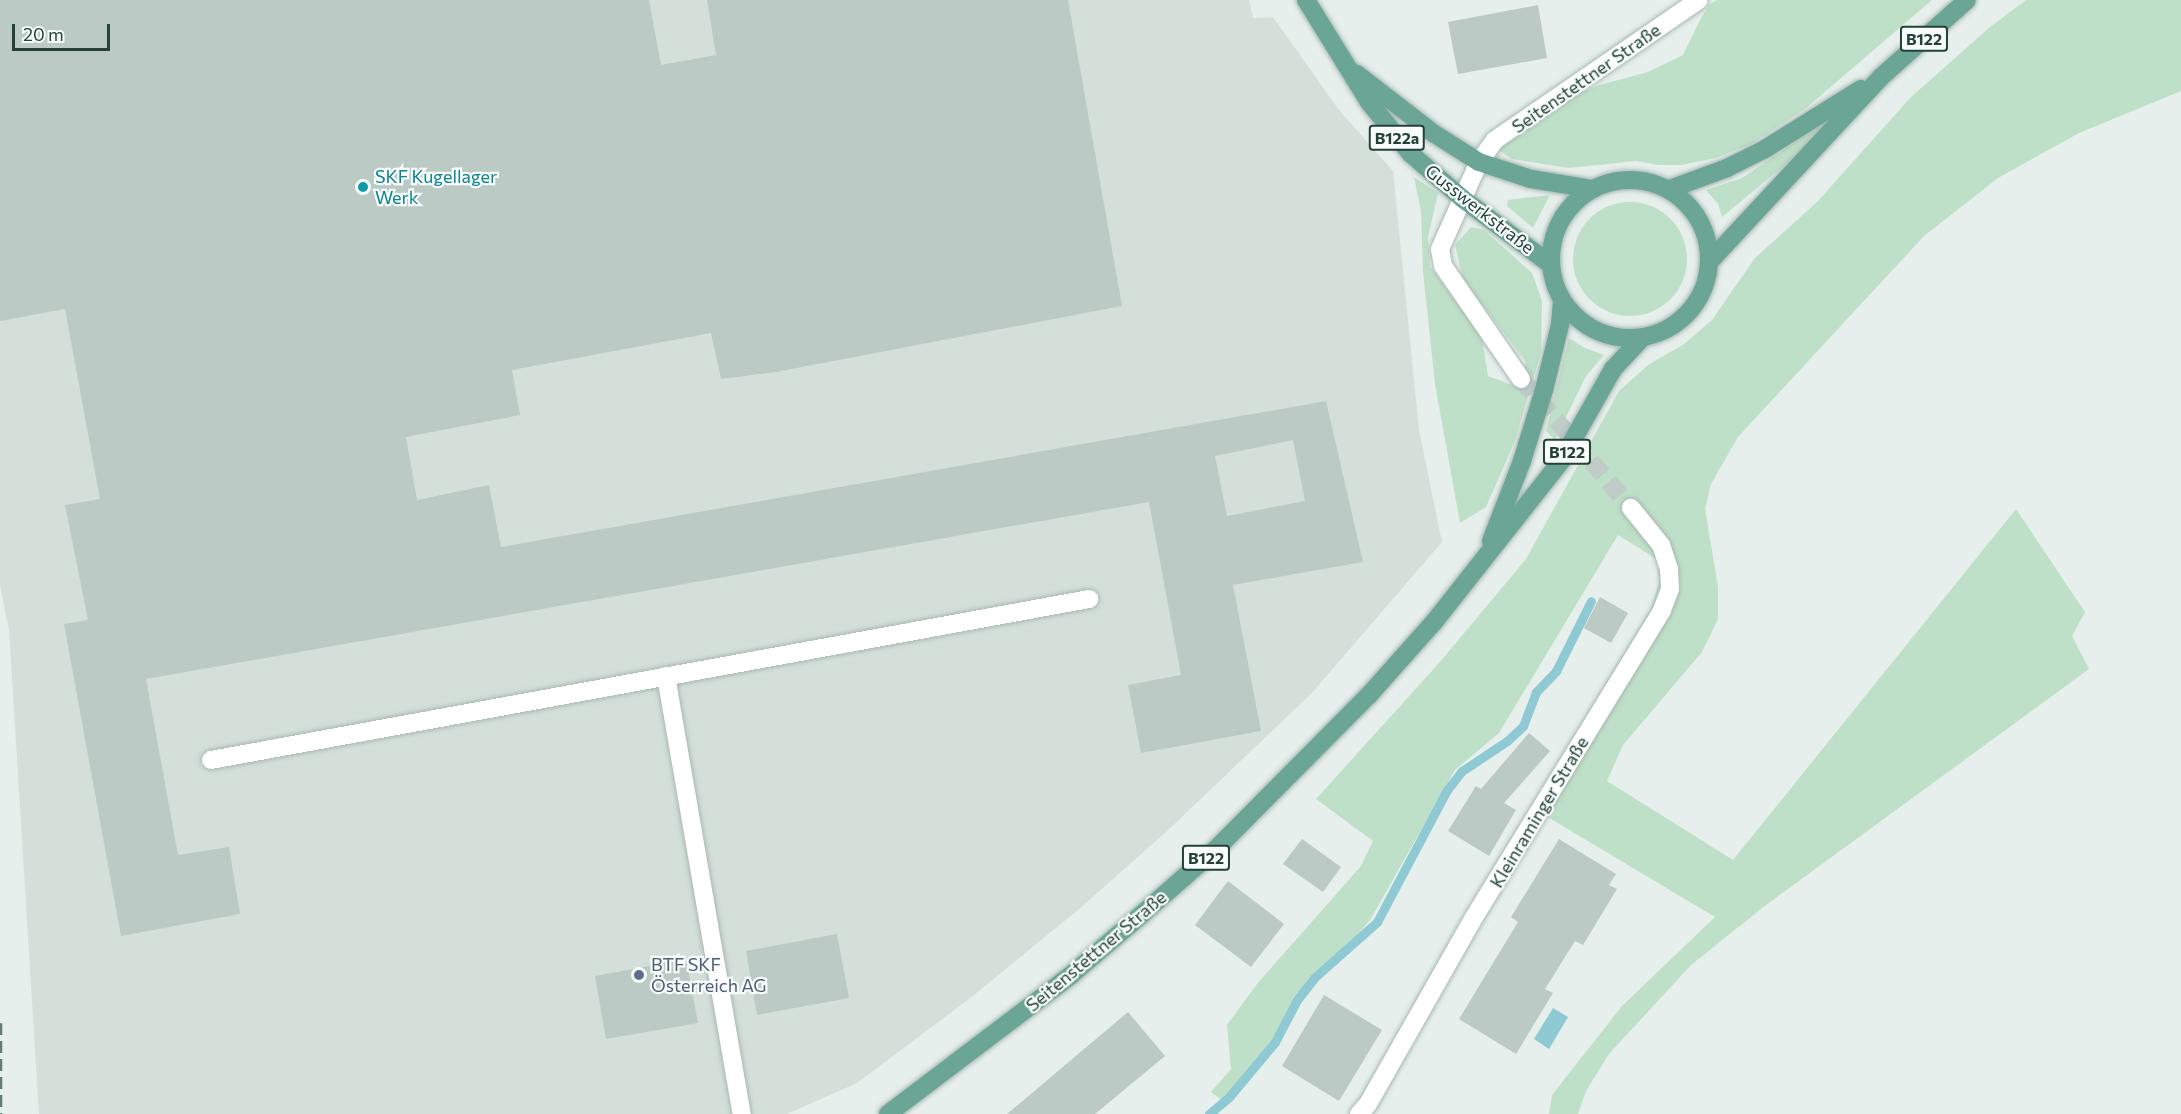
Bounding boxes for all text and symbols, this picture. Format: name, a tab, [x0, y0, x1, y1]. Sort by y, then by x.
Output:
scale bar	[15, 12, 112, 50]
street label: Seitenstettner Straße	[1508, 19, 1664, 137]
text: 20 m	[23, 23, 64, 45]
road number: B122	[1898, 26, 1950, 52]
road number: B122a	[1368, 125, 1426, 151]
street label: Gusswerkstraße	[1421, 160, 1539, 258]
place label: SKF Kugellager Werk	[375, 166, 497, 208]
marker: SKF Kugellager Werk	[356, 180, 370, 194]
road number: B122	[1542, 439, 1592, 465]
street label: Kleinraminger Straße	[1485, 733, 1593, 891]
road number: B122	[1180, 845, 1232, 871]
street label: Seitenstettner Straße	[1022, 886, 1170, 1016]
place label: BTF SKF Österreich AG	[651, 954, 767, 996]
marker: BTF SKF Österreich AG	[632, 968, 646, 982]

